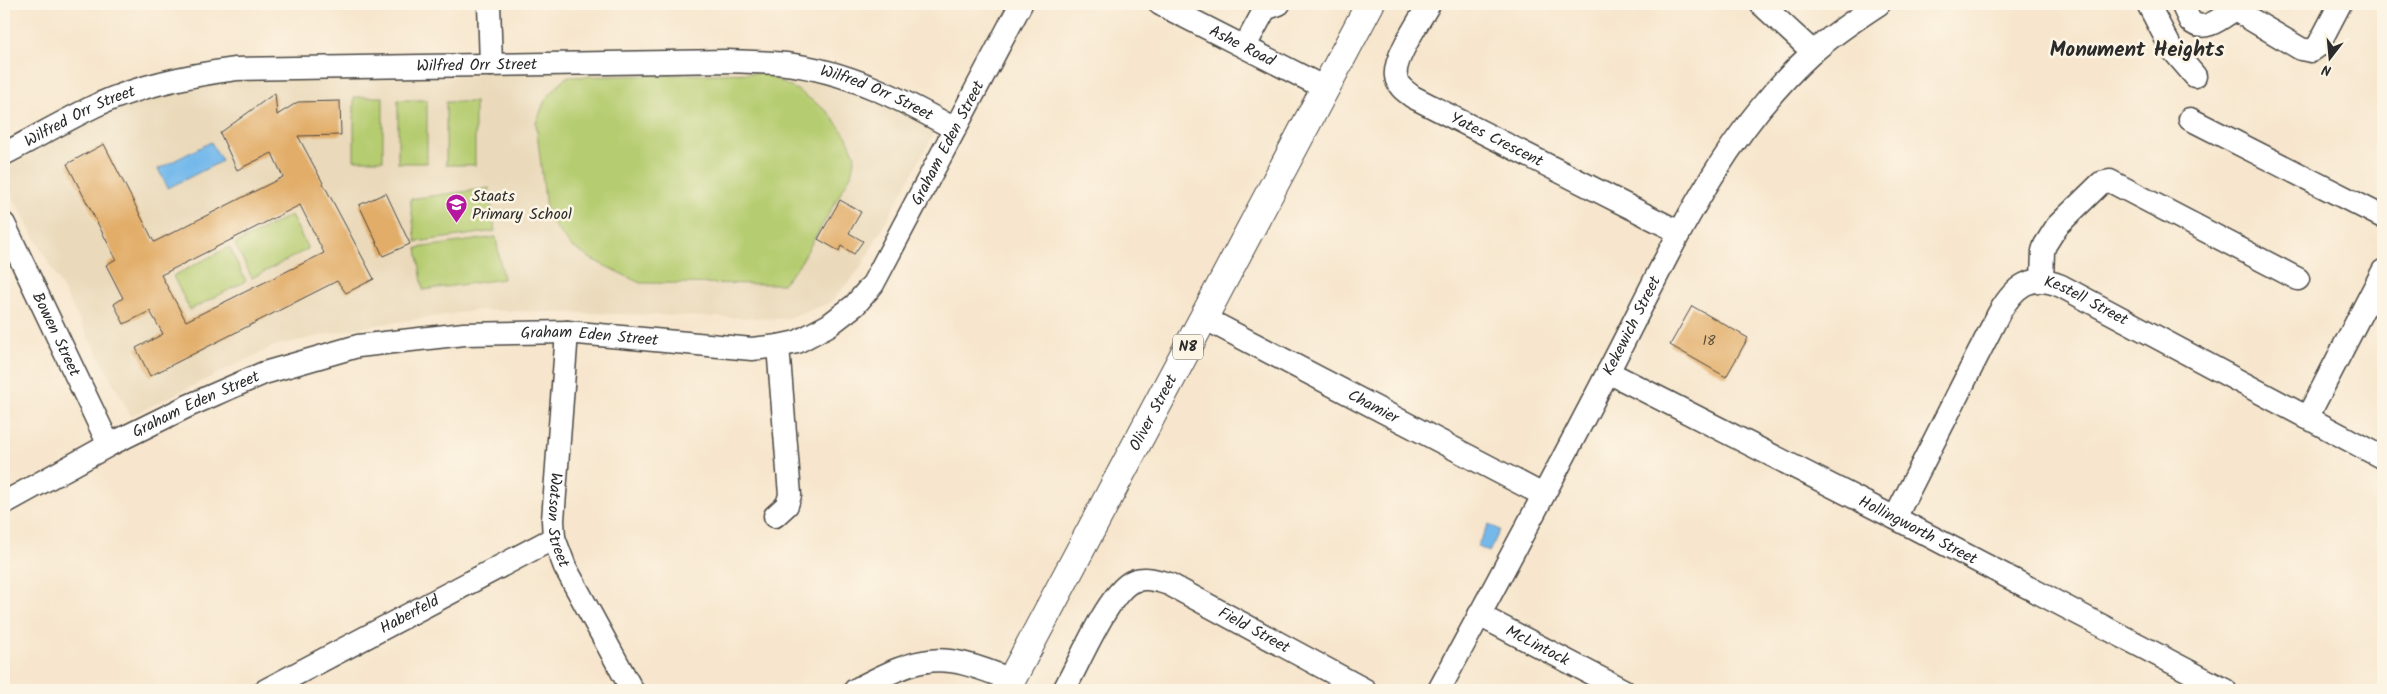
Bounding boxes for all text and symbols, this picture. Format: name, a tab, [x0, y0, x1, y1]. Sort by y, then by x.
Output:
street label: Ashe Road	[1205, 19, 1280, 73]
north arrow	[2304, 32, 2354, 82]
district label: Monument Heights	[2050, 34, 2224, 67]
street label: Wilfred Orr Street	[416, 52, 538, 79]
street label: Wilfred Orr Street	[818, 58, 938, 128]
text: N	[2319, 58, 2334, 81]
street label: Graham Eden Street	[904, 75, 991, 210]
street label: Wilfred Orr Street	[20, 78, 139, 154]
street label: Yates Crescent	[1446, 105, 1548, 174]
place label: Staats Primary School	[472, 184, 572, 227]
school or university icon: Staats Primary School	[444, 193, 468, 224]
street label: Kestell Street	[2042, 269, 2133, 333]
street label: Kekewich Street	[1596, 271, 1668, 380]
street label: Bowen Street	[26, 288, 88, 381]
street label: Graham Eden Street	[520, 319, 660, 353]
house number: 18	[1703, 330, 1716, 352]
road number: N8	[1173, 334, 1203, 360]
street label: Graham Eden Street	[128, 364, 264, 444]
street label: Oliver Street	[1122, 369, 1184, 456]
street label: Chamier	[1343, 383, 1405, 431]
street label: Watson Street	[540, 472, 577, 572]
street label: Hollingworth Street	[1854, 489, 1983, 572]
street label: Haberfeld	[375, 588, 444, 640]
street label: Field Street	[1214, 600, 1295, 660]
street label: McLintock	[1501, 618, 1574, 673]

